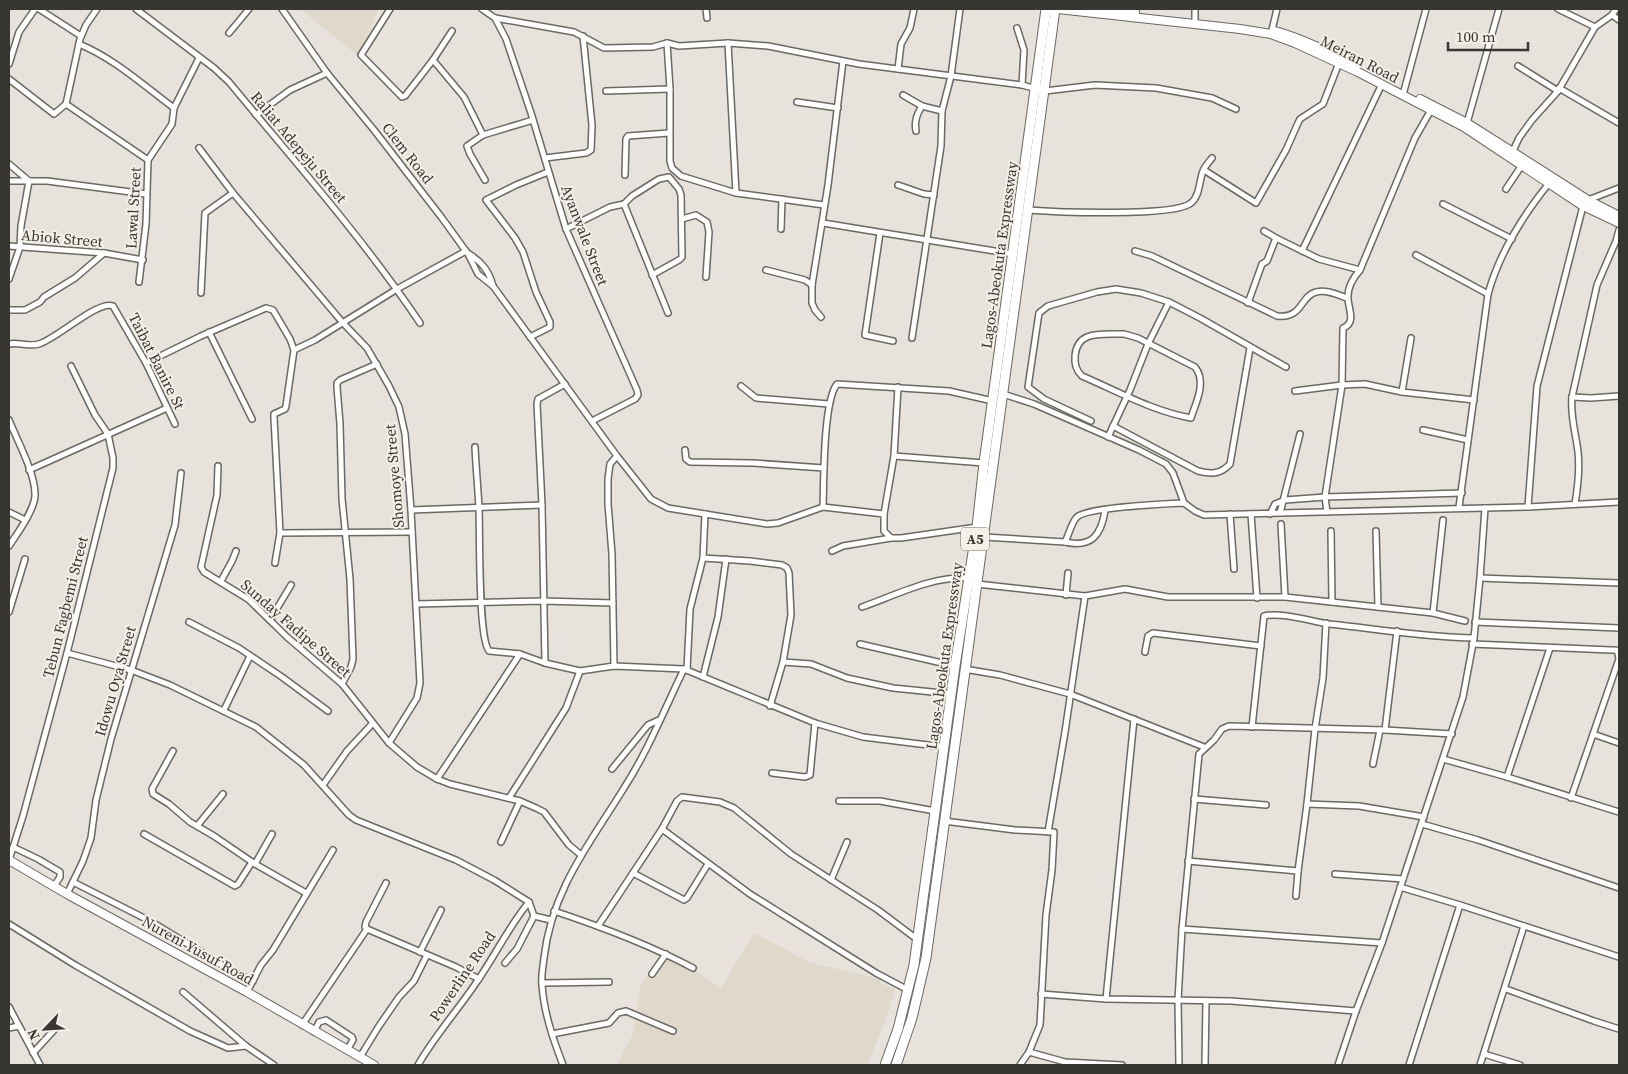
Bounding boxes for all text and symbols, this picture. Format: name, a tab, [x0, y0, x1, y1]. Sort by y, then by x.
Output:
scale bar	[1448, 20, 1528, 52]
text: 100 m	[1456, 26, 1496, 47]
street label: Meiran Road	[1317, 30, 1403, 88]
street label: Raliat Adepeju Street	[246, 87, 352, 207]
street label: Clem Road	[377, 118, 439, 188]
street label: Lagos-Abeokuta Expressway	[975, 160, 1023, 350]
street label: Lawal Street	[120, 166, 146, 249]
street label: Ayanwale Street	[556, 182, 614, 288]
street label: Abiok Street	[20, 224, 104, 252]
street label: Taibat Banire St	[124, 309, 190, 413]
street label: Shomoye Street	[379, 423, 409, 529]
road number: A5	[961, 528, 989, 550]
street label: Tebun Fagbemi Street	[37, 534, 93, 680]
street label: Lagos-Abeokuta Expressway	[920, 561, 968, 751]
street label: Sunday Fadipe Street	[236, 574, 356, 682]
street label: Idowu Oya Street	[89, 623, 141, 739]
street label: Nureni Yusuf Road	[138, 911, 258, 990]
street label: Powerline Road	[424, 926, 500, 1025]
north arrow	[20, 1004, 70, 1054]
text: N	[22, 1026, 44, 1043]

